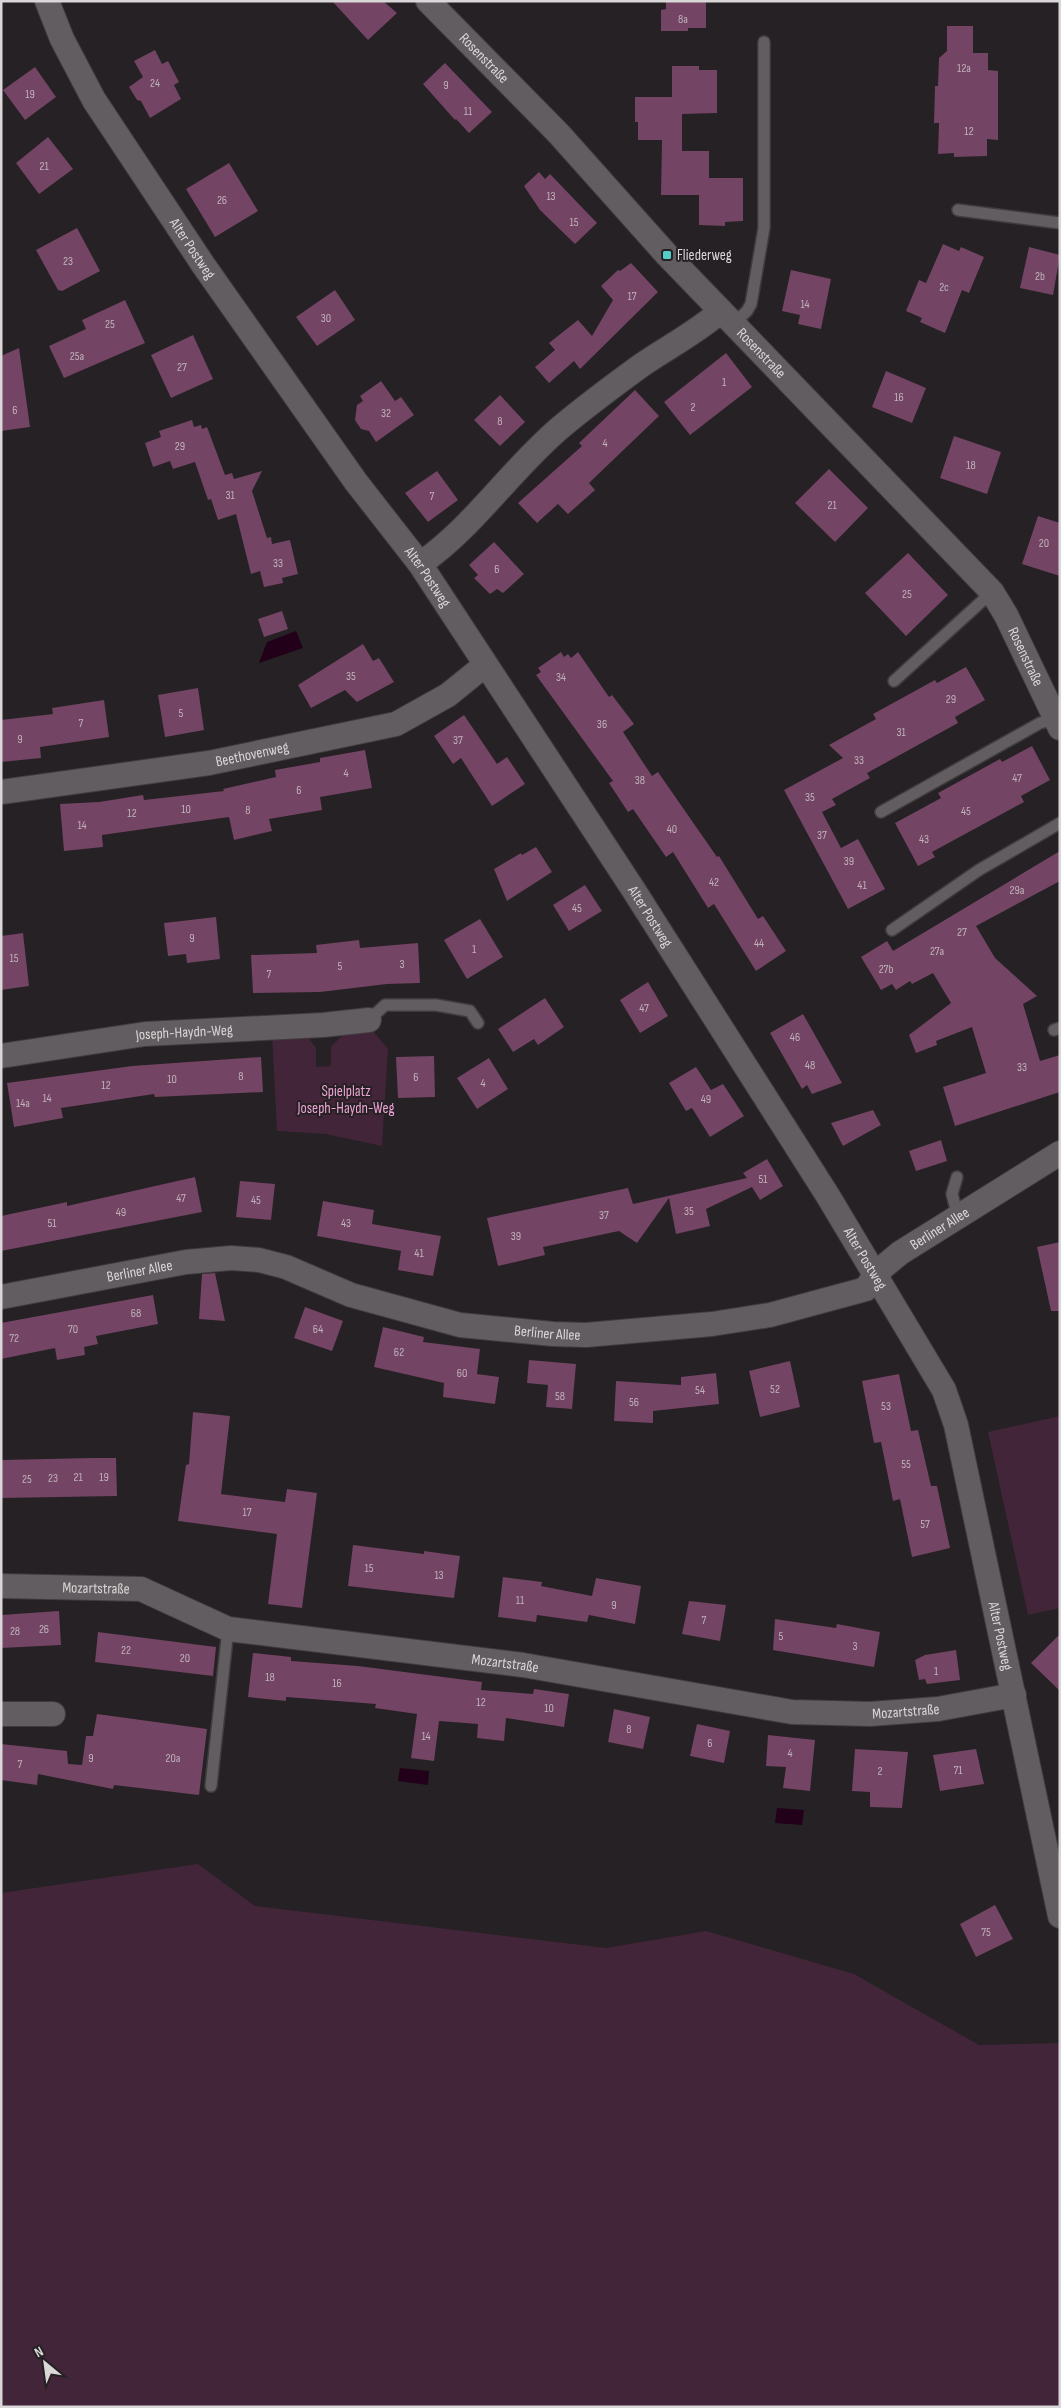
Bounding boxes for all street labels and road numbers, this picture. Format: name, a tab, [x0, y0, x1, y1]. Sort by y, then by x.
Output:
street label: Rosenstraße	[455, 29, 513, 87]
street label: Alter Postweg	[165, 214, 220, 283]
street label: Rosenstraße	[733, 324, 790, 382]
street label: Alter Postweg	[400, 542, 455, 611]
street label: Rosenstraße	[1004, 624, 1048, 689]
street label: Beethovenweg	[214, 737, 290, 771]
street label: Alter Postweg	[623, 881, 677, 951]
street label: Joseph-Haydn-Weg	[133, 1020, 233, 1045]
street label: Berliner Allee	[906, 1203, 973, 1254]
street label: Alter Postweg	[839, 1223, 891, 1293]
street label: Berliner Allee	[105, 1255, 174, 1286]
street label: Berliner Allee	[513, 1321, 581, 1344]
street label: Mozartstraße	[62, 1578, 130, 1598]
street label: Alter Postweg	[984, 1599, 1017, 1672]
street label: Mozartstraße	[471, 1649, 540, 1677]
street label: Mozartstraße	[872, 1699, 940, 1723]

